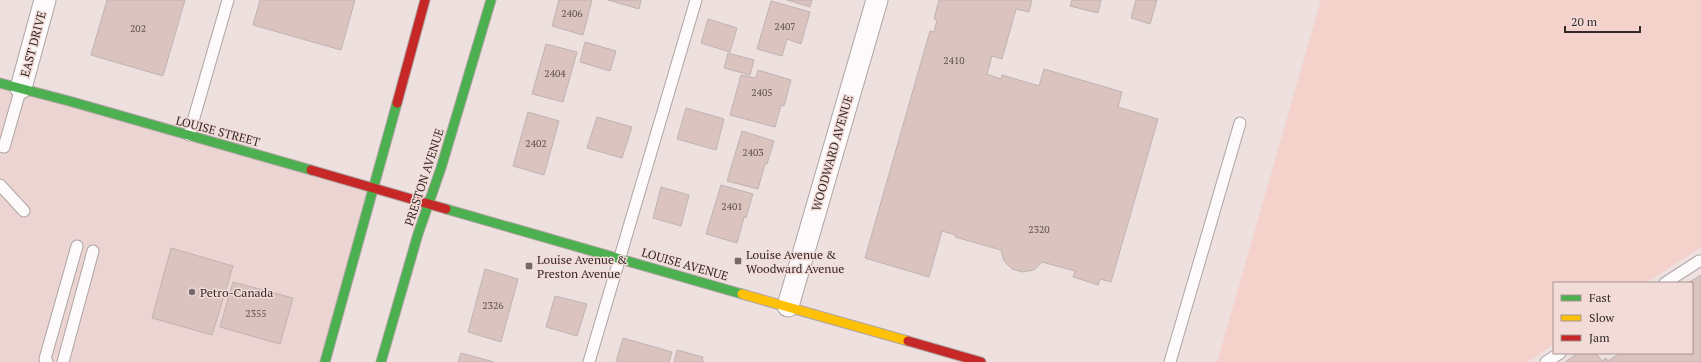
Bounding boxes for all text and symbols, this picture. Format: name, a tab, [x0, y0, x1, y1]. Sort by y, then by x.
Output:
house number: 2406	[561, 7, 583, 20]
scale bar	[1565, 8, 1640, 34]
street label: EAST DRIVE	[17, 9, 49, 79]
text: 20 m	[1571, 14, 1598, 29]
house number: 2407	[774, 20, 796, 33]
house number: 202	[130, 22, 146, 35]
house number: 2410	[943, 54, 965, 67]
house number: 2404	[544, 67, 566, 80]
house number: 2405	[751, 86, 773, 99]
street label: WOODWARD AVENUE	[808, 93, 856, 213]
street label: LOUISE STREET	[174, 113, 262, 150]
street label: PRESTON AVENUE	[401, 126, 447, 228]
house number: 2402	[525, 137, 547, 150]
house number: 2403	[742, 146, 764, 159]
house number: 2401	[721, 200, 743, 213]
house number: 2320	[1028, 223, 1050, 236]
street label: LOUISE AVENUE	[640, 244, 730, 284]
place label: Louise Avenue & Woodward Avenue	[746, 247, 844, 276]
place label: Louise Avenue & Preston Avenue	[537, 252, 628, 281]
marker: Louise Avenue & Woodward Avenue	[733, 256, 743, 266]
marker: Louise Avenue & Preston Avenue	[524, 261, 534, 271]
legend	[1553, 282, 1693, 354]
place label: Petro-Canada	[200, 285, 273, 300]
marker: Petro-Canada	[187, 287, 197, 297]
text: Fast	[1589, 290, 1612, 305]
house number: 2326	[482, 299, 504, 312]
house number: 2355	[245, 307, 267, 320]
text: Slow	[1589, 310, 1615, 325]
text: Jam	[1589, 330, 1610, 345]

